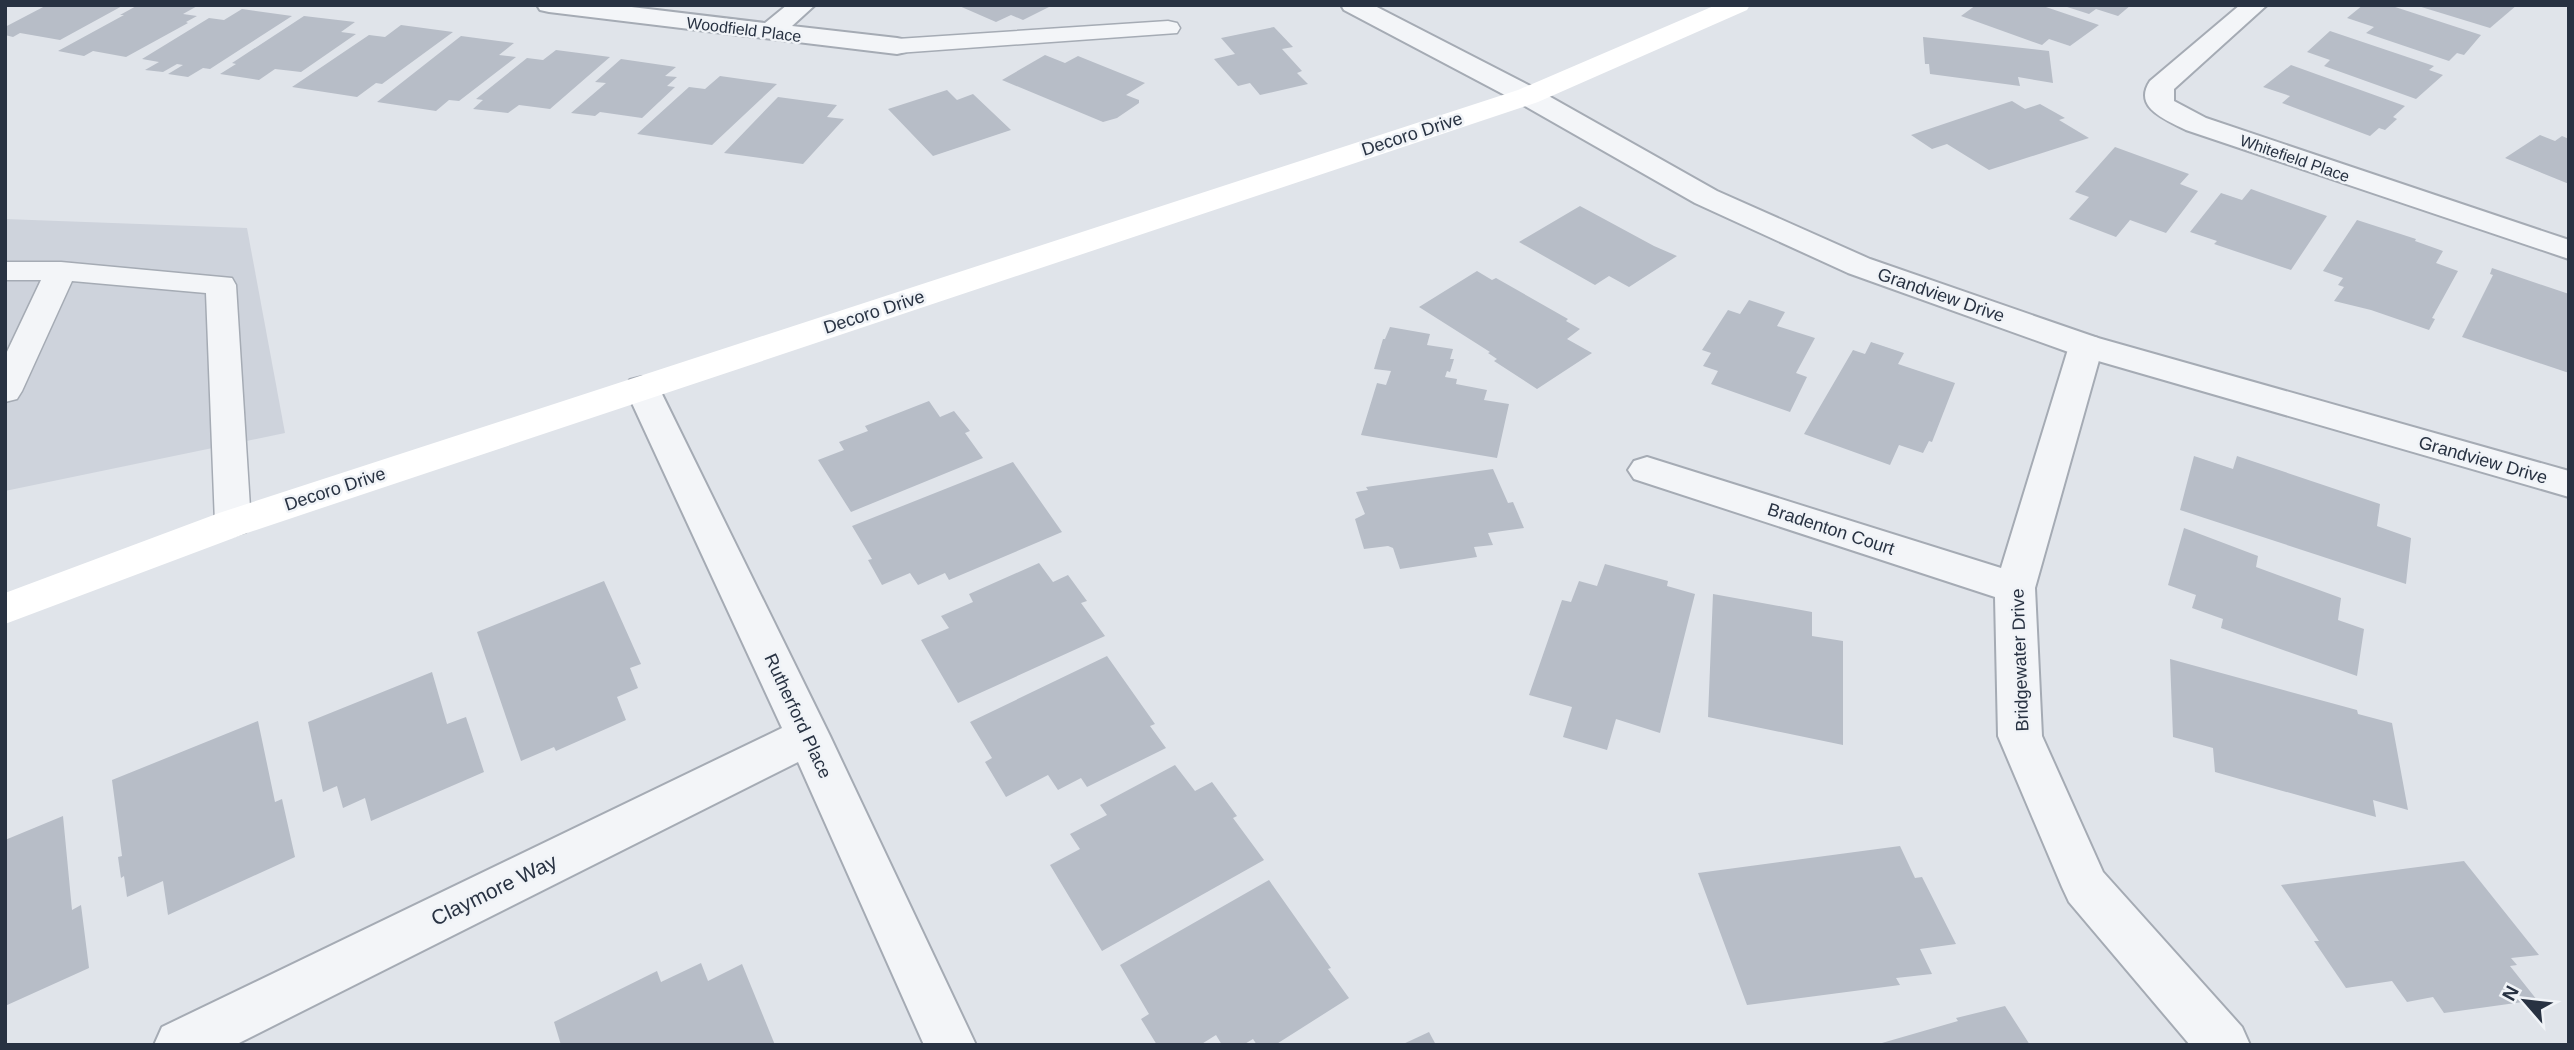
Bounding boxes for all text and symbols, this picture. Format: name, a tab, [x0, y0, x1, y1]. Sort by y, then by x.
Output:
street label: Woodfield Place	[686, 14, 802, 45]
street label: Decoro Drive	[1359, 108, 1465, 160]
street label: Whitefield Place	[2238, 132, 2352, 185]
street label: Grandview Drive	[1875, 264, 2007, 326]
street label: Decoro Drive	[821, 286, 927, 338]
street label: Grandview Drive	[2416, 432, 2550, 488]
street label: Decoro Drive	[282, 463, 388, 515]
street label: Bradenton Court	[1765, 499, 1897, 559]
street label: Bridgewater Drive	[2008, 588, 2032, 732]
street label: Rutherford Place	[760, 651, 836, 781]
street label: Claymore Way	[427, 849, 561, 930]
north arrow	[2490, 966, 2560, 1036]
text: N	[2498, 982, 2523, 1004]

